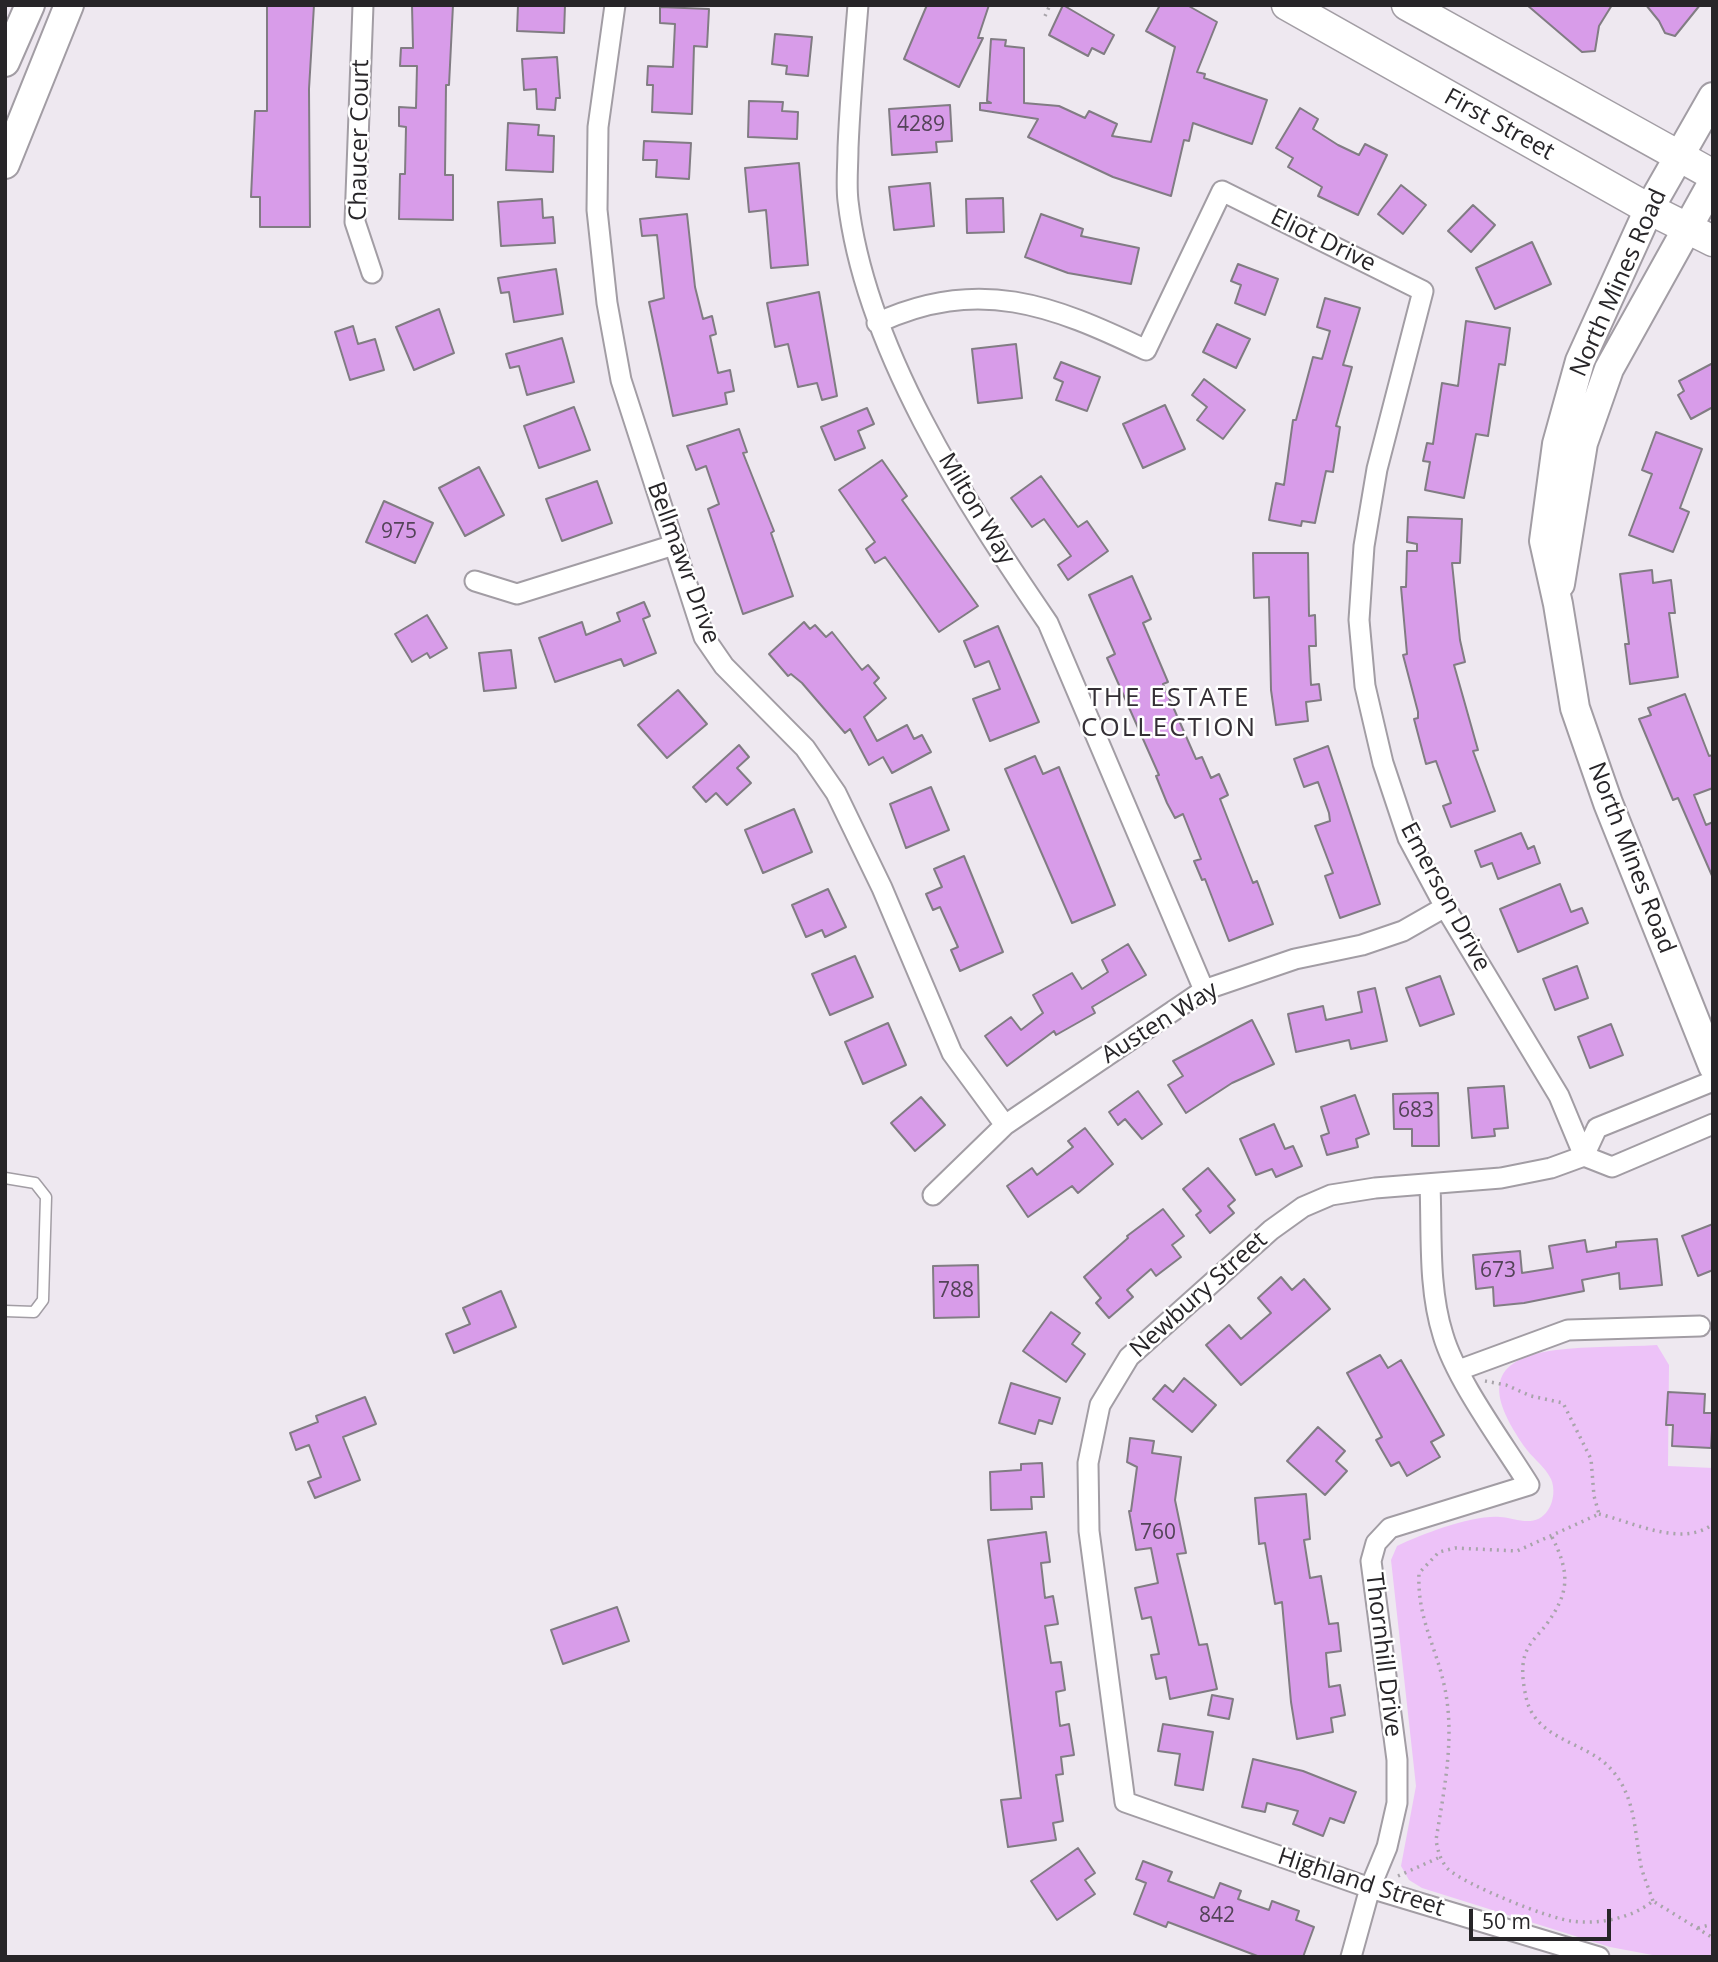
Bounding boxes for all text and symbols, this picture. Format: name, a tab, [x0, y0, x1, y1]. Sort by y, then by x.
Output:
street label: Chaucer Court	[344, 59, 376, 221]
street label: First Street	[1439, 83, 1559, 167]
house number: 4289	[897, 112, 945, 138]
street label: North Mines Road	[1565, 185, 1673, 381]
street label: Eliot Drive	[1266, 203, 1380, 279]
street label: Milton Way	[931, 448, 1021, 570]
street label: Bellmawr Drive	[640, 478, 726, 648]
house number: 975	[381, 519, 417, 545]
district label: THE ESTATE COLLECTION	[1082, 683, 1256, 744]
street label: North Mines Road	[1581, 758, 1681, 958]
street label: Emerson Drive	[1394, 818, 1496, 976]
street label: Austen Way	[1096, 976, 1224, 1070]
house number: 683	[1398, 1098, 1434, 1124]
street label: Newbury Street	[1124, 1226, 1274, 1364]
house number: 673	[1480, 1258, 1516, 1284]
house number: 788	[938, 1278, 974, 1304]
house number: 760	[1140, 1520, 1176, 1546]
street label: Thornhill Drive	[1359, 1571, 1407, 1739]
street label: Highland Street	[1274, 1842, 1448, 1924]
scale bar	[1473, 1896, 1615, 1940]
house number: 842	[1199, 1903, 1235, 1929]
text: 50 m	[1482, 1907, 1531, 1935]

